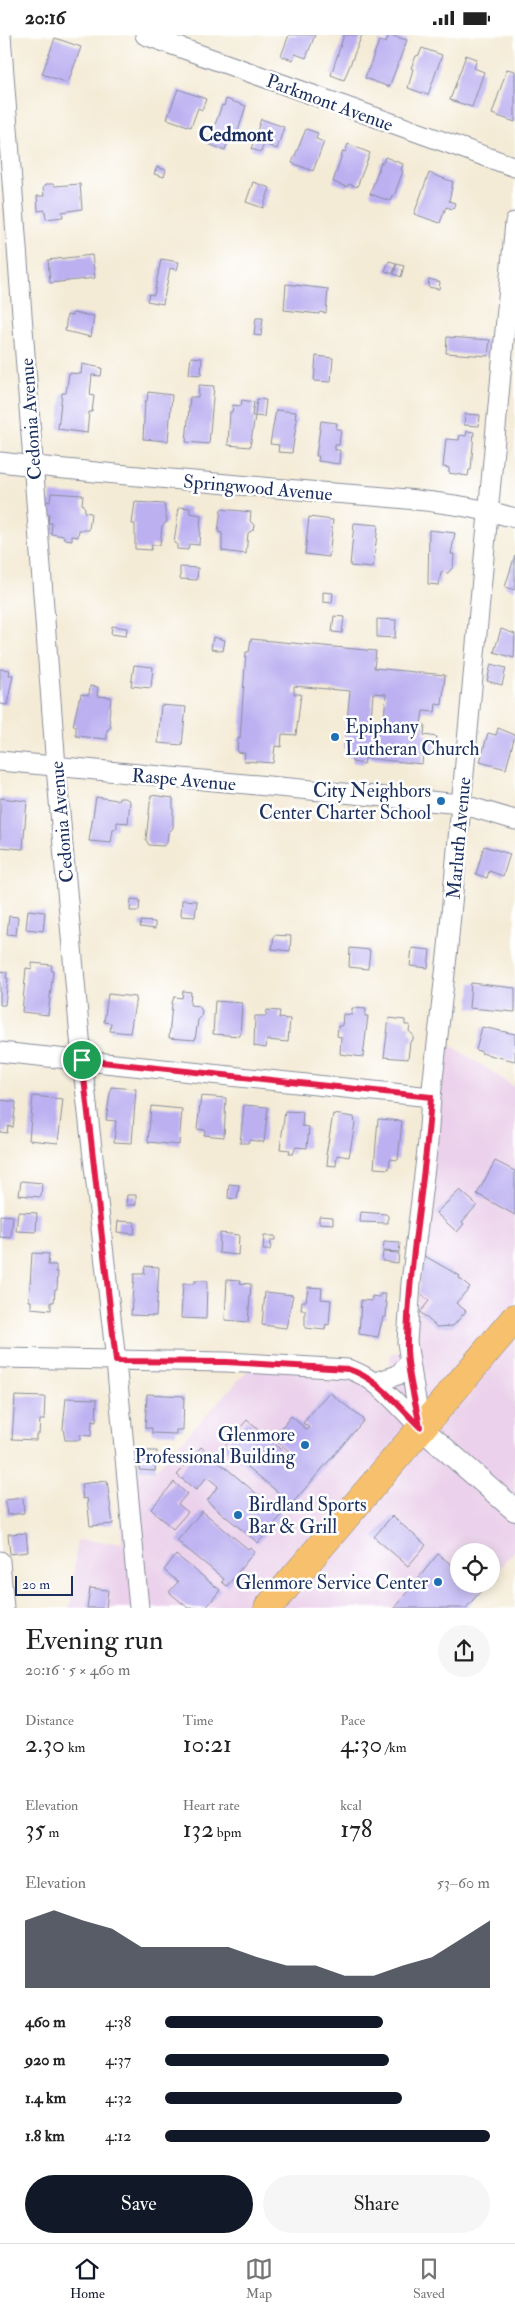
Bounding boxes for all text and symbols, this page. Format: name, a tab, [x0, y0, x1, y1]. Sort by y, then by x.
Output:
text: 20:16	[25, 6, 65, 30]
street label: Parkmont Avenue	[263, 69, 396, 137]
district label: Cedmont	[199, 122, 274, 147]
street label: Cedonia Avenue	[15, 357, 47, 481]
street label: Springwood Avenue	[182, 470, 334, 507]
place label: Epiphany Lutheran Church	[345, 715, 480, 761]
marker: Epiphany Lutheran Church	[329, 731, 341, 743]
street label: Cedonia Avenue	[45, 760, 79, 884]
street label: Raspe Avenue	[131, 763, 237, 798]
street label: Marluth Avenue	[442, 776, 476, 900]
place label: City Neighbors Center Charter School	[259, 779, 431, 825]
marker: City Neighbors Center Charter School	[435, 795, 447, 807]
pin	[61, 1039, 103, 1081]
icon: arrive	[68, 1046, 96, 1074]
place label: Glenmore Professional Building	[135, 1423, 296, 1469]
marker: Glenmore Professional Building	[299, 1439, 311, 1451]
place label: Birdland Sports Bar & Grill	[248, 1493, 367, 1539]
marker: Birdland Sports Bar & Grill	[232, 1509, 244, 1521]
map controls	[450, 1543, 500, 1593]
button: locate	[450, 1543, 500, 1593]
place label: Glenmore Service Center	[235, 1571, 428, 1595]
scale bar	[15, 1573, 72, 1596]
text: 20 m	[22, 1576, 50, 1593]
marker: Glenmore Service Center	[432, 1576, 444, 1588]
text: Evening run	[25, 1623, 163, 1658]
button: share	[438, 1625, 490, 1677]
text: 20:16 · 5 × 460 m	[25, 1660, 130, 1680]
text: Distance	[25, 1712, 74, 1729]
text: Time	[183, 1712, 213, 1729]
text: Pace	[340, 1712, 365, 1729]
text: 2.30	[25, 1729, 65, 1760]
text: 10:21	[183, 1729, 232, 1760]
text: 4:30	[340, 1729, 382, 1760]
text: km	[65, 1739, 85, 1756]
text: /km	[382, 1739, 407, 1756]
text: Elevation	[25, 1797, 78, 1814]
text: Heart rate	[183, 1797, 240, 1814]
text: kcal	[340, 1797, 362, 1814]
text: 35	[25, 1814, 46, 1845]
text: 132	[183, 1814, 214, 1845]
text: 178	[340, 1814, 372, 1845]
text: m	[46, 1824, 59, 1841]
text: bpm	[214, 1824, 242, 1841]
text: Elevation	[25, 1873, 86, 1893]
text: 53–60 m	[437, 1873, 490, 1893]
text: 460 m	[25, 2012, 66, 2032]
text: 4:38	[105, 2012, 131, 2032]
text: 920 m	[25, 2050, 65, 2070]
text: 4:37	[105, 2050, 131, 2070]
text: 1.4 km	[25, 2088, 66, 2108]
text: 4:32	[105, 2088, 132, 2108]
text: 1.8 km	[25, 2126, 65, 2146]
text: 4:12	[105, 2126, 131, 2146]
button: Save	[25, 2175, 253, 2233]
button: Share	[263, 2175, 490, 2233]
tab: Home	[70, 2255, 105, 2302]
tab: Map	[245, 2255, 273, 2302]
tab: Saved	[413, 2255, 445, 2302]

